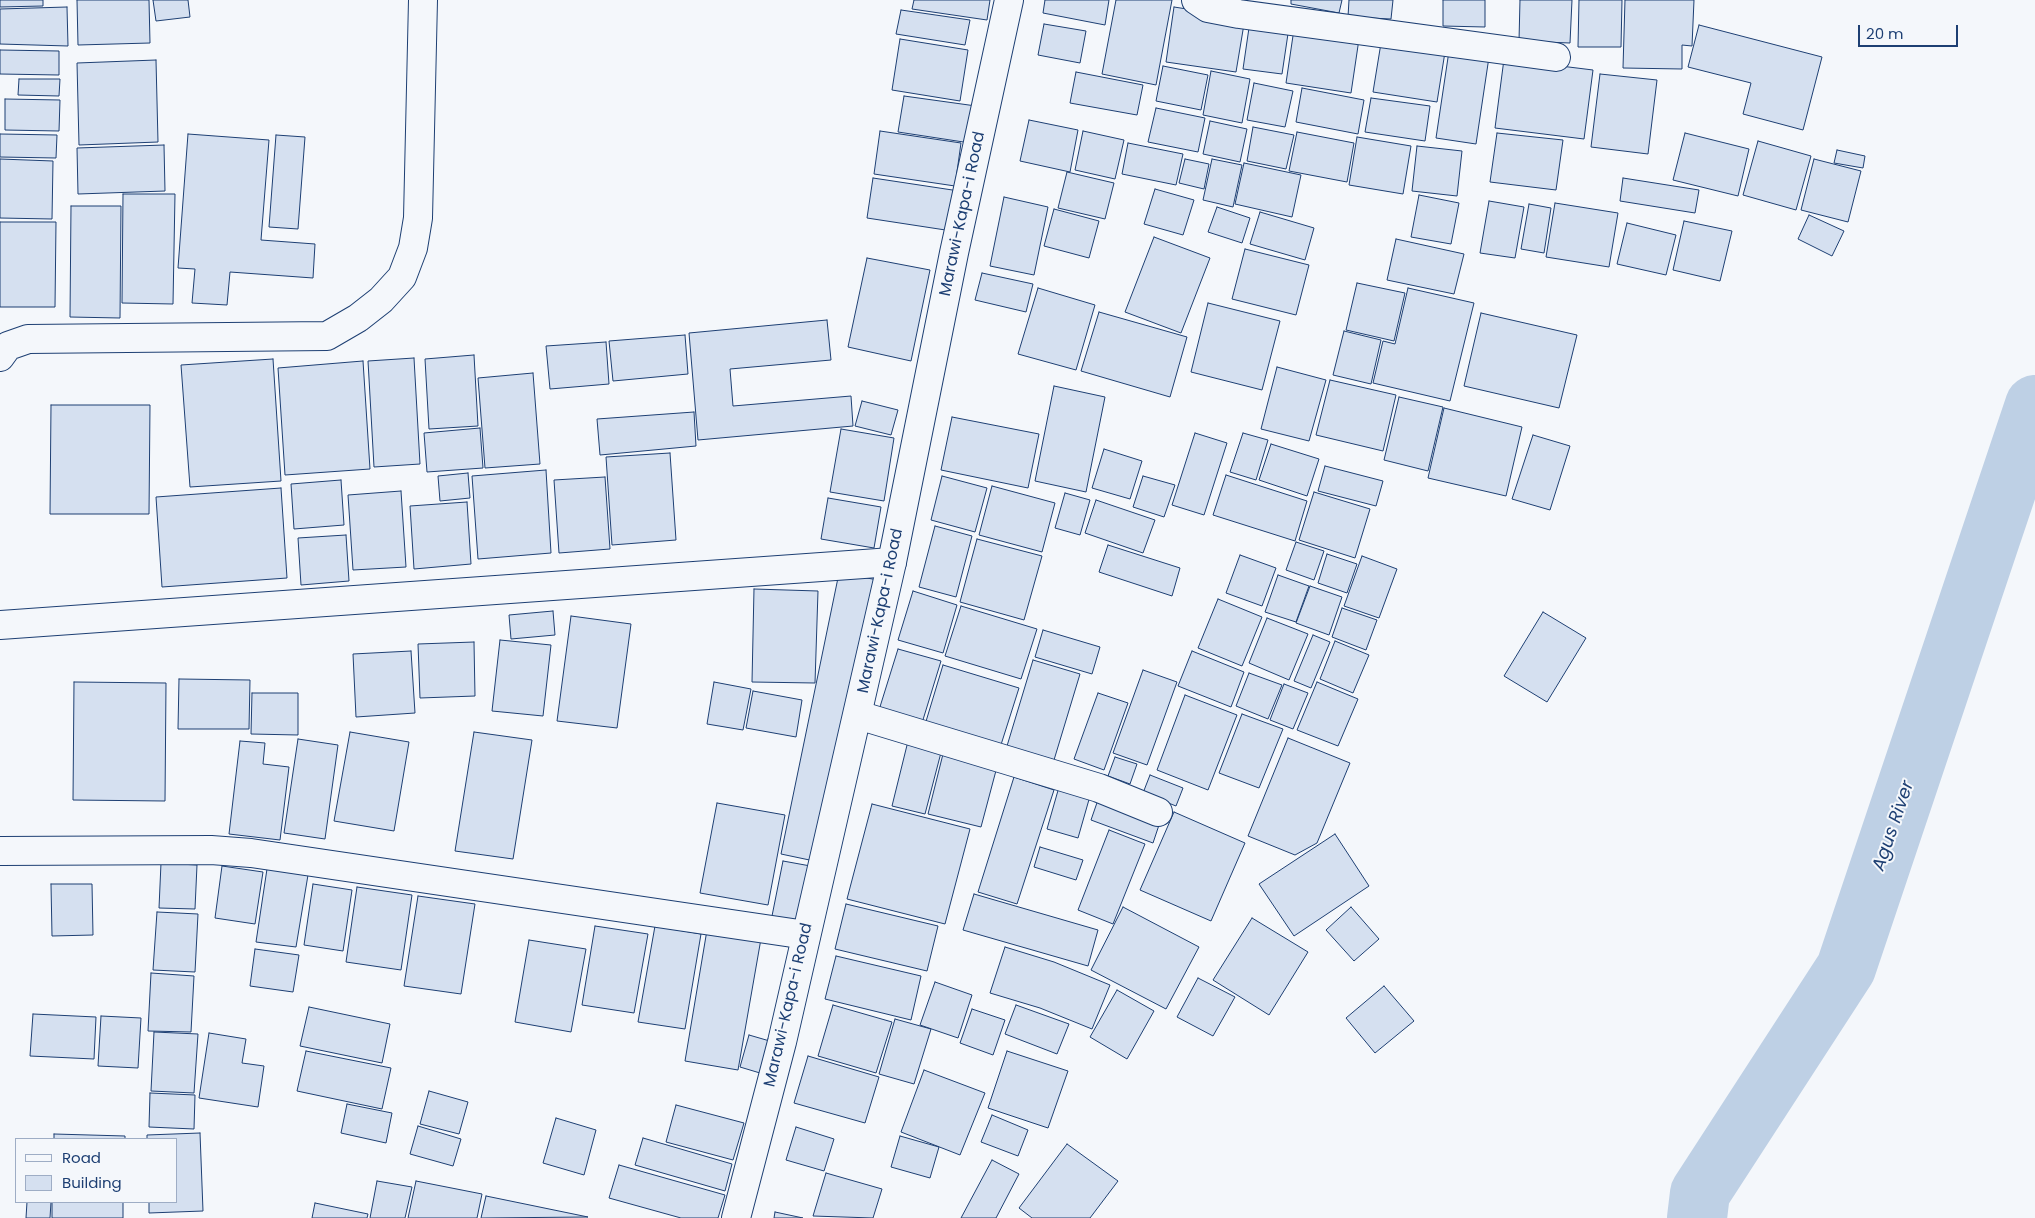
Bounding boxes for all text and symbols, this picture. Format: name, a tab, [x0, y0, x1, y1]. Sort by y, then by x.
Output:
scale bar	[1860, 15, 1960, 47]
text: 20 m	[1866, 23, 1904, 44]
street label: Marawi-Kapa-i Road	[936, 130, 990, 298]
street label: Marawi-Kapa-i Road	[854, 527, 908, 695]
water label: Agus River	[1868, 778, 1920, 874]
street label: Marawi-Kapa-i Road	[761, 921, 817, 1089]
legend	[15, 1138, 178, 1203]
text: Road	[62, 1147, 101, 1168]
text: Building	[62, 1172, 122, 1193]

